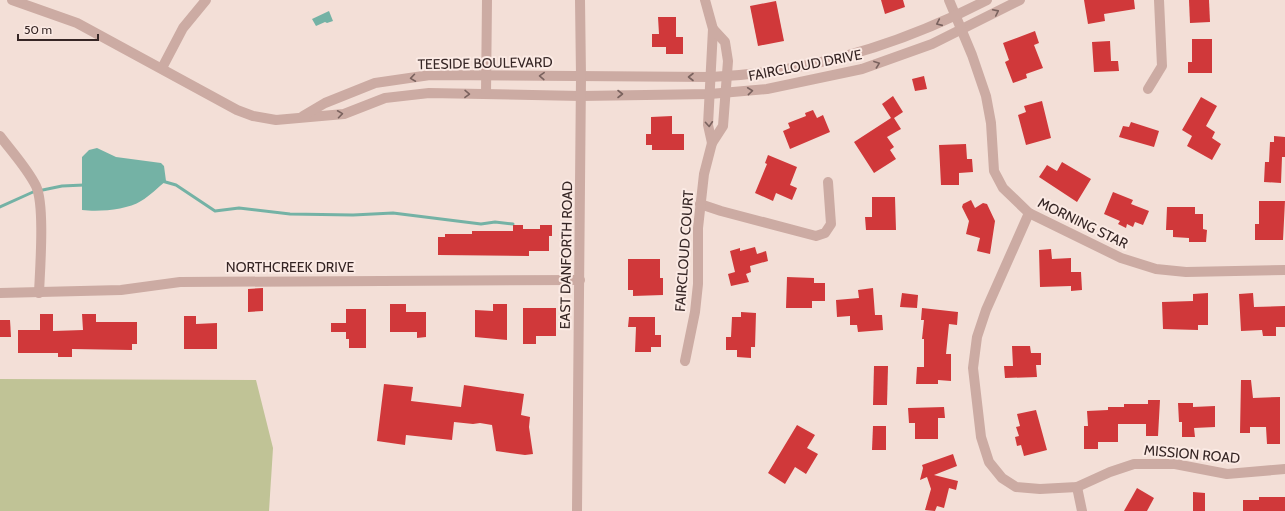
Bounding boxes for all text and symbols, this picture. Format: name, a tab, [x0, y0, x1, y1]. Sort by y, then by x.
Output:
one-way arrow	[992, 9, 999, 17]
scale bar	[18, 16, 98, 42]
one-way arrow	[936, 18, 944, 26]
text: 50 m	[24, 22, 52, 37]
street label: FAIRCLOUD DRIVE	[747, 45, 864, 85]
street label: TEESIDE BOULEVARD	[417, 53, 553, 73]
one-way arrow	[873, 60, 880, 68]
one-way arrow	[539, 72, 545, 80]
one-way arrow	[410, 73, 416, 82]
one-way arrow	[688, 73, 694, 81]
one-way arrow	[747, 86, 753, 95]
one-way arrow	[464, 90, 470, 98]
one-way arrow	[617, 90, 623, 98]
one-way arrow	[337, 110, 344, 119]
one-way arrow	[704, 121, 713, 127]
street label: EAST DANFORTH ROAD	[556, 181, 576, 329]
street label: FAIRCLOUD COURT	[671, 189, 697, 312]
street label: MORNING STAR	[1035, 193, 1132, 253]
street label: NORTHCREEK DRIVE	[226, 258, 354, 276]
street label: MISSION ROAD	[1143, 441, 1241, 467]

